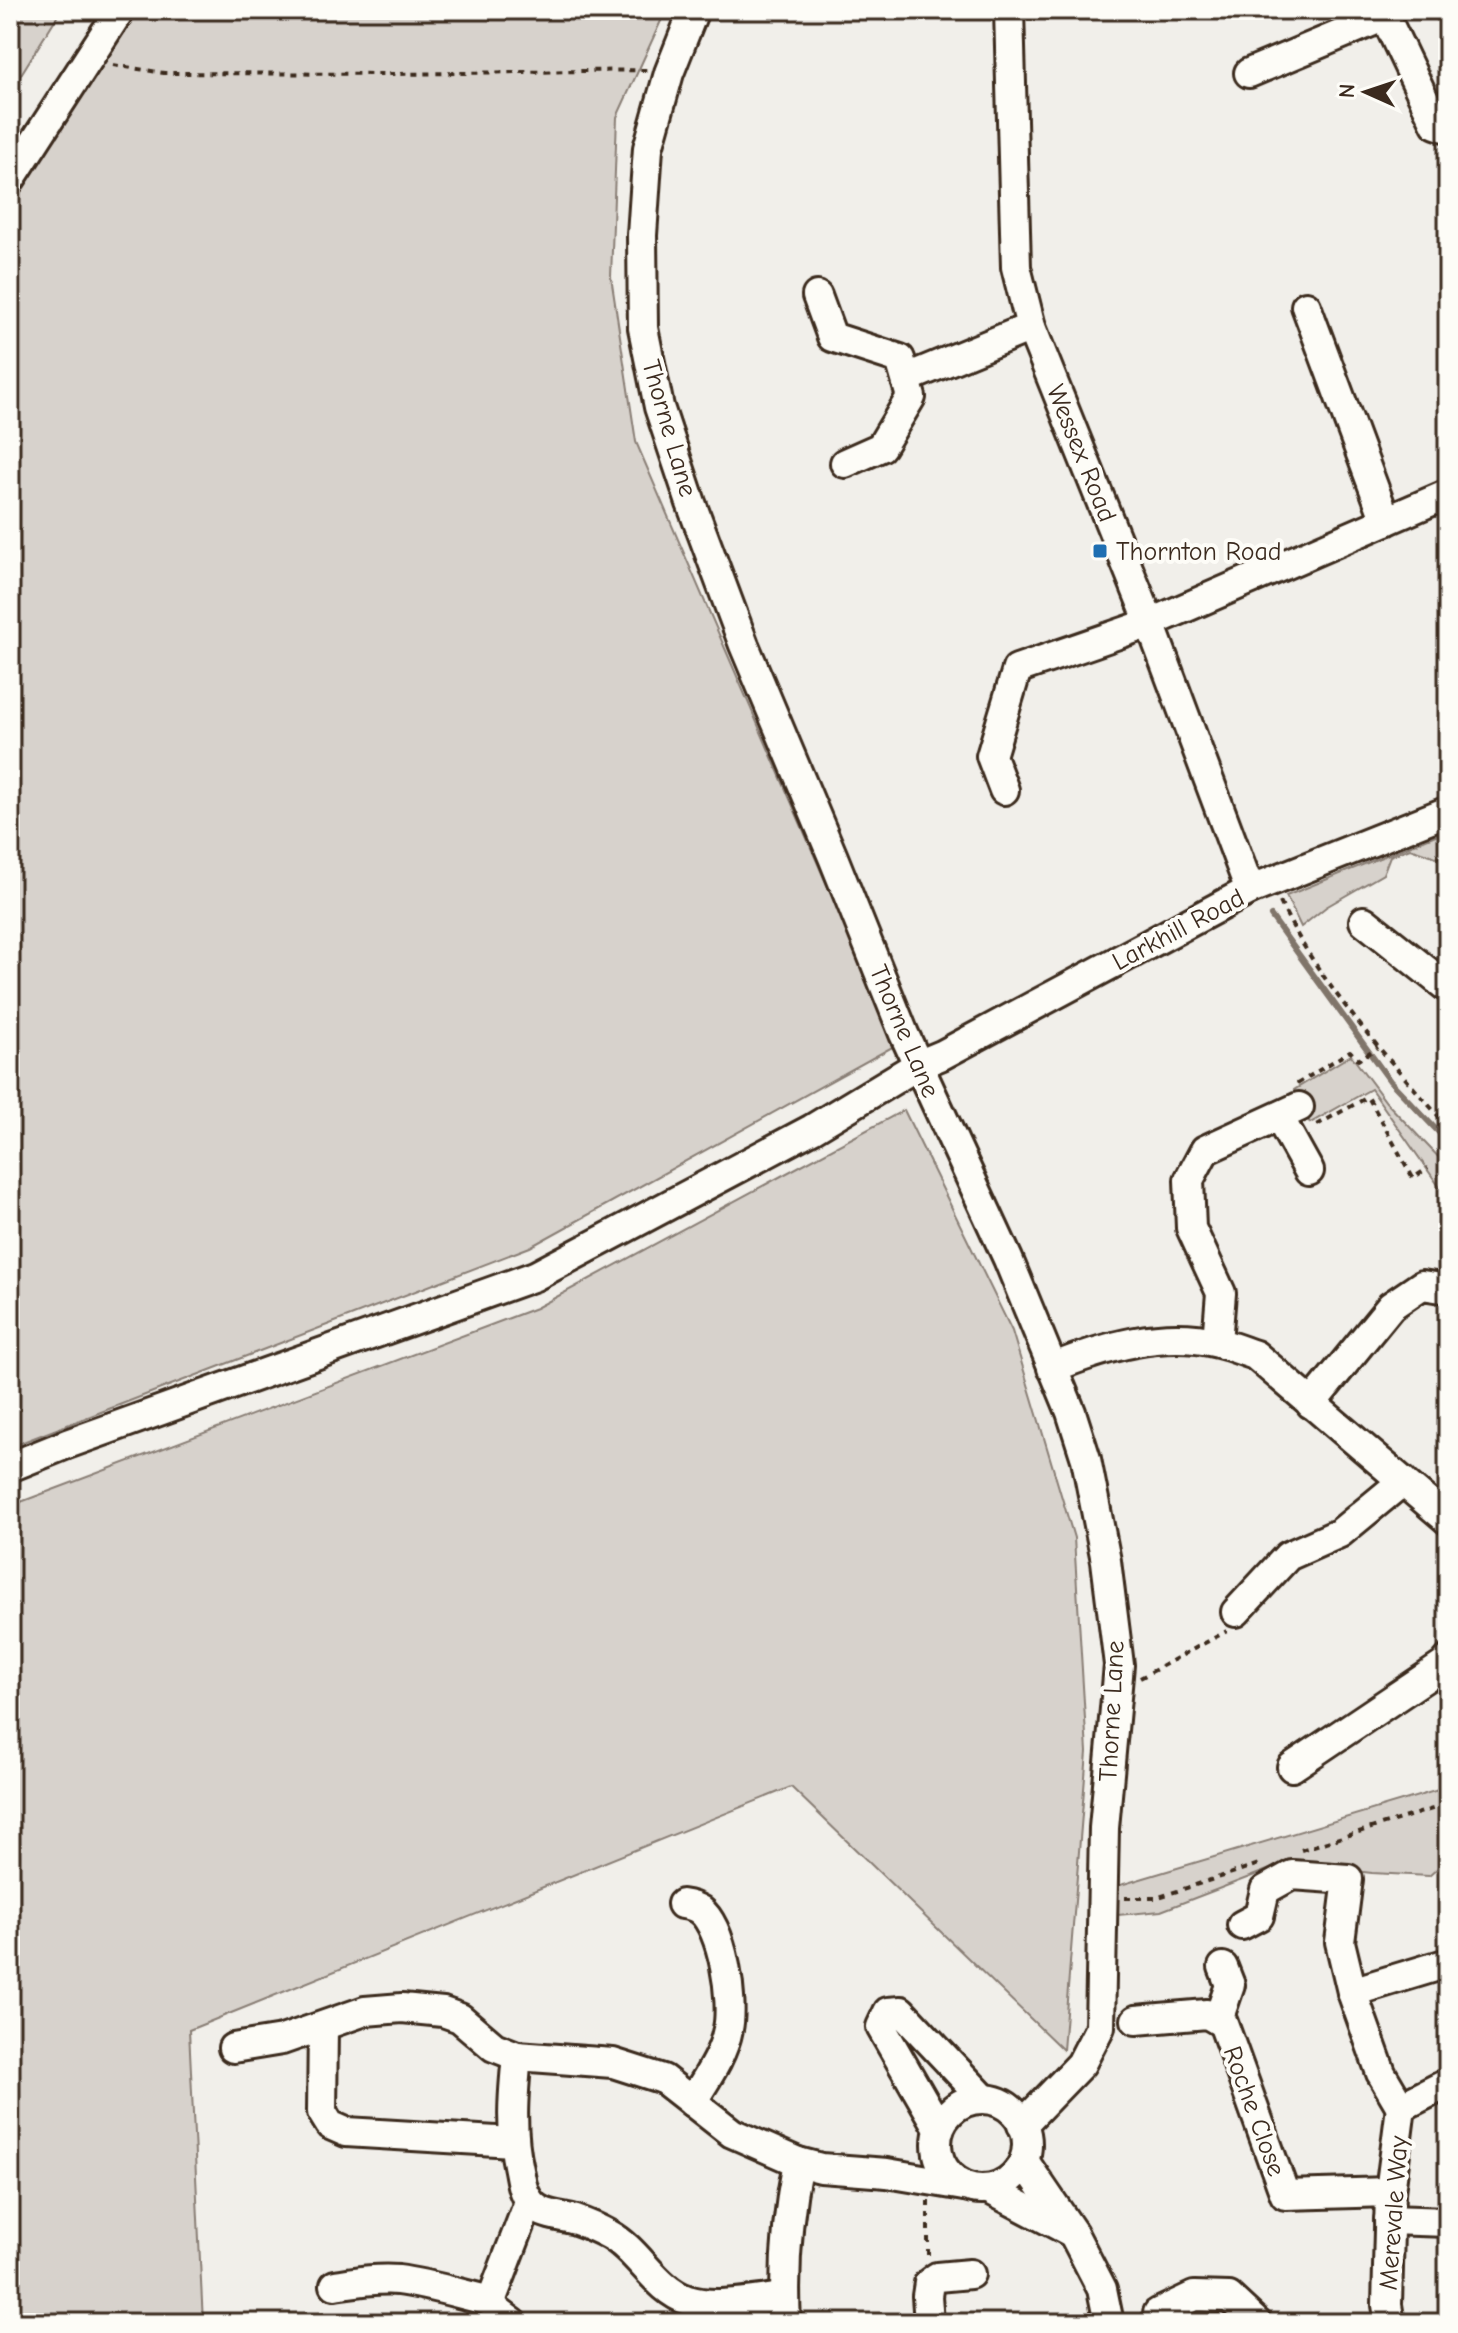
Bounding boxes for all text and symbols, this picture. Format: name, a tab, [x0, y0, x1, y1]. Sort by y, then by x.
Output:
north arrow	[1326, 52, 1406, 132]
text: N	[1334, 83, 1360, 99]
street label: Thorne Lane	[635, 356, 703, 500]
street label: Wessex Road	[1040, 380, 1122, 526]
place label: Thornton Road	[1116, 537, 1282, 567]
marker: Thornton Road	[1091, 542, 1109, 560]
street label: Larkhill Road	[1107, 883, 1249, 977]
street label: Thorne Lane	[863, 961, 945, 1102]
street label: Thorne Lane	[1093, 1640, 1131, 1782]
street label: Roche Close	[1217, 2042, 1291, 2180]
street label: Merevale Way	[1374, 2135, 1414, 2291]

